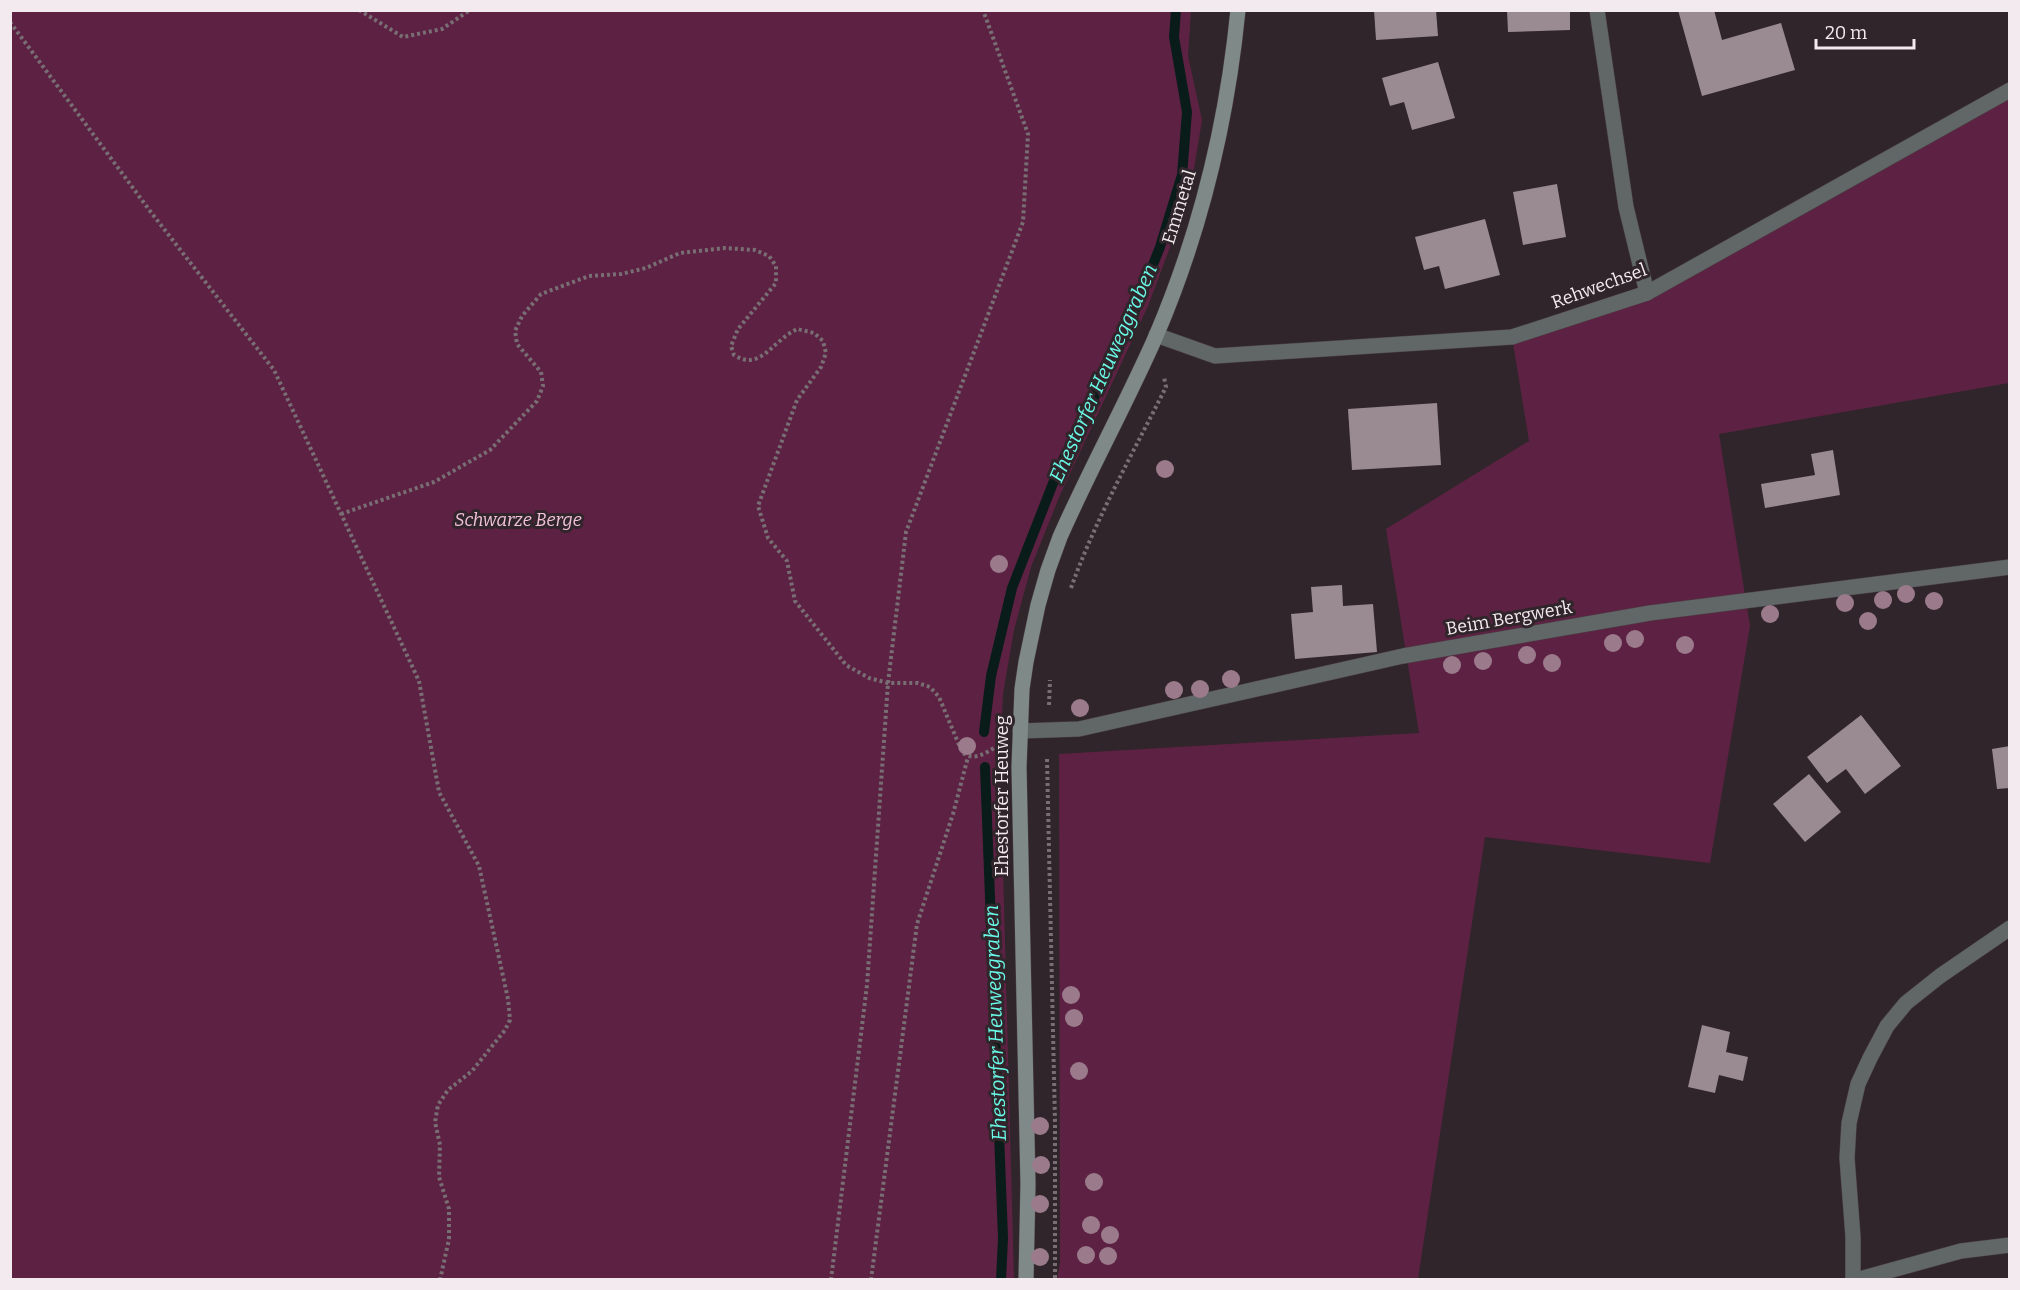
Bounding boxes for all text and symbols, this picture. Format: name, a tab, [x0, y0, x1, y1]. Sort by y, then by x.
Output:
scale bar	[1816, 12, 1914, 50]
text: 20 m	[1825, 22, 1867, 44]
street label: Emmetal	[1157, 167, 1201, 247]
street label: Rehwechsel	[1548, 259, 1650, 313]
water label: Ehestorfer Heuweggraben	[1044, 260, 1163, 486]
park label: Schwarze Berge	[454, 509, 582, 531]
street label: Beim Bergwerk	[1444, 596, 1575, 640]
street label: Ehestorfer Heuweg	[991, 715, 1013, 877]
water label: Ehestorfer Heuweggraben	[979, 904, 1012, 1141]

